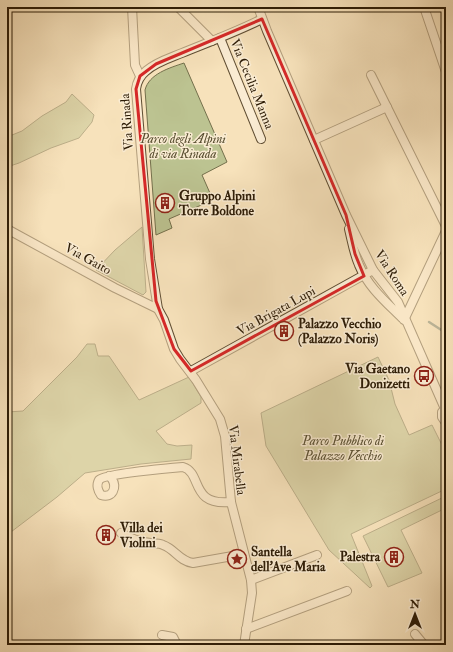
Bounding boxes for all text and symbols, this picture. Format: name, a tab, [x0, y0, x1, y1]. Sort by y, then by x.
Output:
street label: Via Cecilia Manna	[227, 37, 278, 132]
street label: Via Rinada	[117, 92, 137, 151]
park label: Parco degli Alpini di via Rinada	[139, 131, 226, 162]
place label: Gruppo Alpini Torre Boldone	[178, 188, 256, 219]
building icon: Gruppo Alpini Torre Boldone	[154, 192, 176, 214]
street label: Via Gaito	[62, 240, 114, 278]
street label: Via Roma	[371, 247, 413, 300]
street label: Via Brigata Lupi	[234, 283, 319, 340]
place label: Palazzo Vecchio (Palazzo Noris)	[298, 316, 382, 347]
building icon: Palazzo Vecchio (Palazzo Noris)	[273, 320, 295, 342]
place label: Via Gaetano Donizetti	[344, 361, 411, 392]
bus stop icon: Via Gaetano Donizetti	[413, 365, 435, 387]
street label: Via Mirabella	[225, 424, 249, 497]
park label: Parco Pubblico di Palazzo Vecchio	[301, 433, 384, 464]
place label: Villa dei Violini	[119, 520, 163, 551]
building icon: Villa dei Violini	[95, 524, 117, 546]
place label: Santella dell'Ave Maria	[251, 544, 326, 575]
building icon: Palestra	[383, 546, 405, 568]
place icon: Santella dell'Ave Maria	[226, 548, 248, 570]
place label: Palestra	[340, 549, 381, 565]
north arrow	[395, 594, 435, 634]
text: N	[409, 598, 421, 611]

